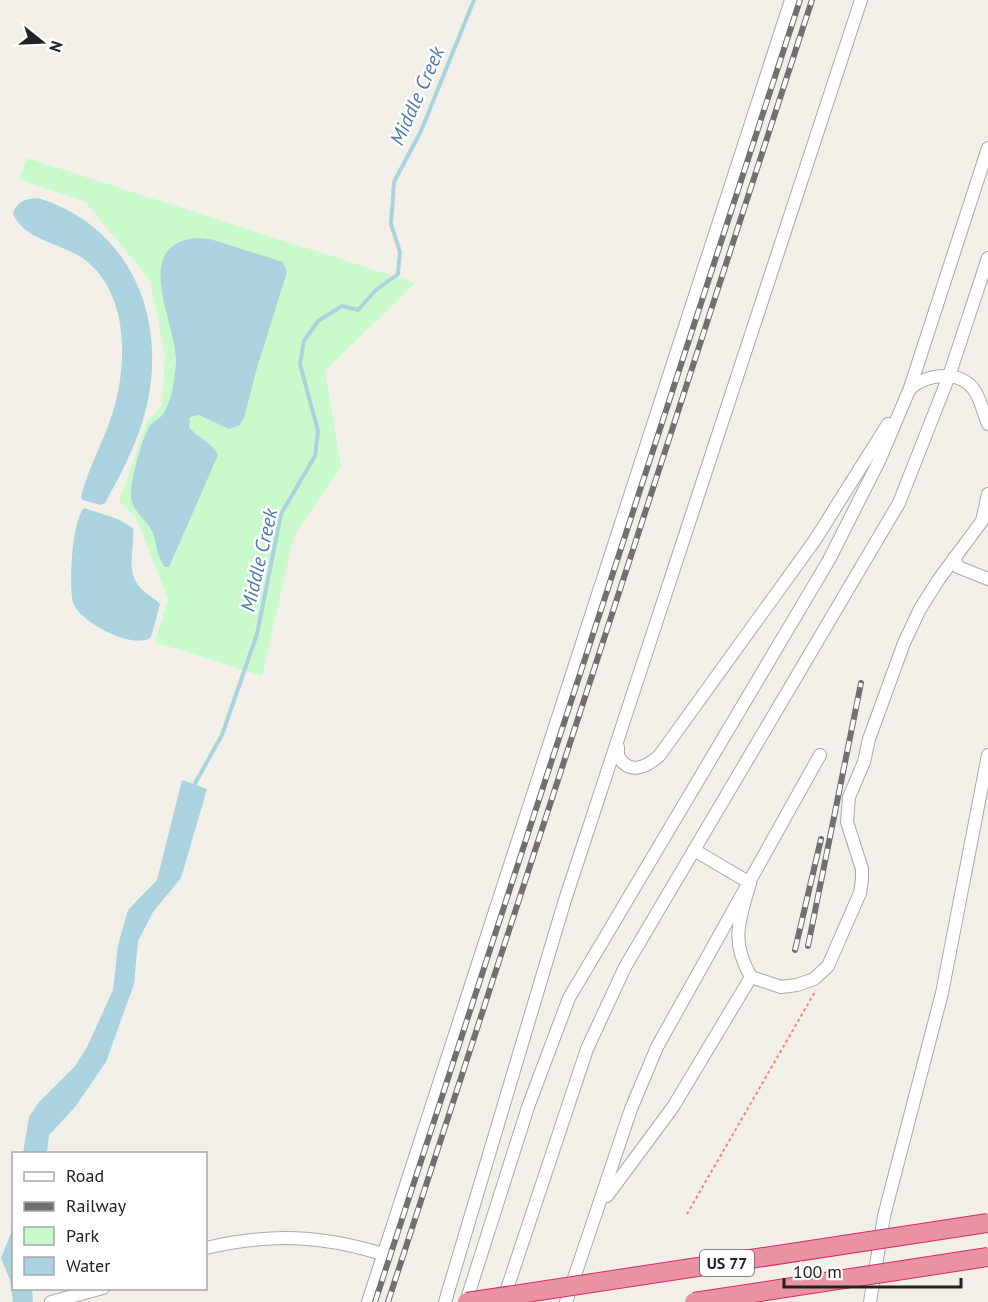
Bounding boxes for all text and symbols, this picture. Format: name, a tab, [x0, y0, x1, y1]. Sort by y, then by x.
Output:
north arrow	[12, 12, 72, 72]
text: N	[45, 39, 67, 55]
water label: Middle Creek	[384, 42, 451, 149]
water label: Middle Creek	[235, 505, 284, 614]
legend	[12, 1152, 207, 1290]
text: Road	[66, 1164, 104, 1187]
text: Railway	[66, 1194, 127, 1217]
text: Park	[66, 1224, 99, 1247]
road number: US 77	[700, 1250, 754, 1276]
scale bar	[784, 1251, 961, 1289]
text: Water	[66, 1254, 110, 1277]
text: 100 m	[793, 1260, 842, 1283]

